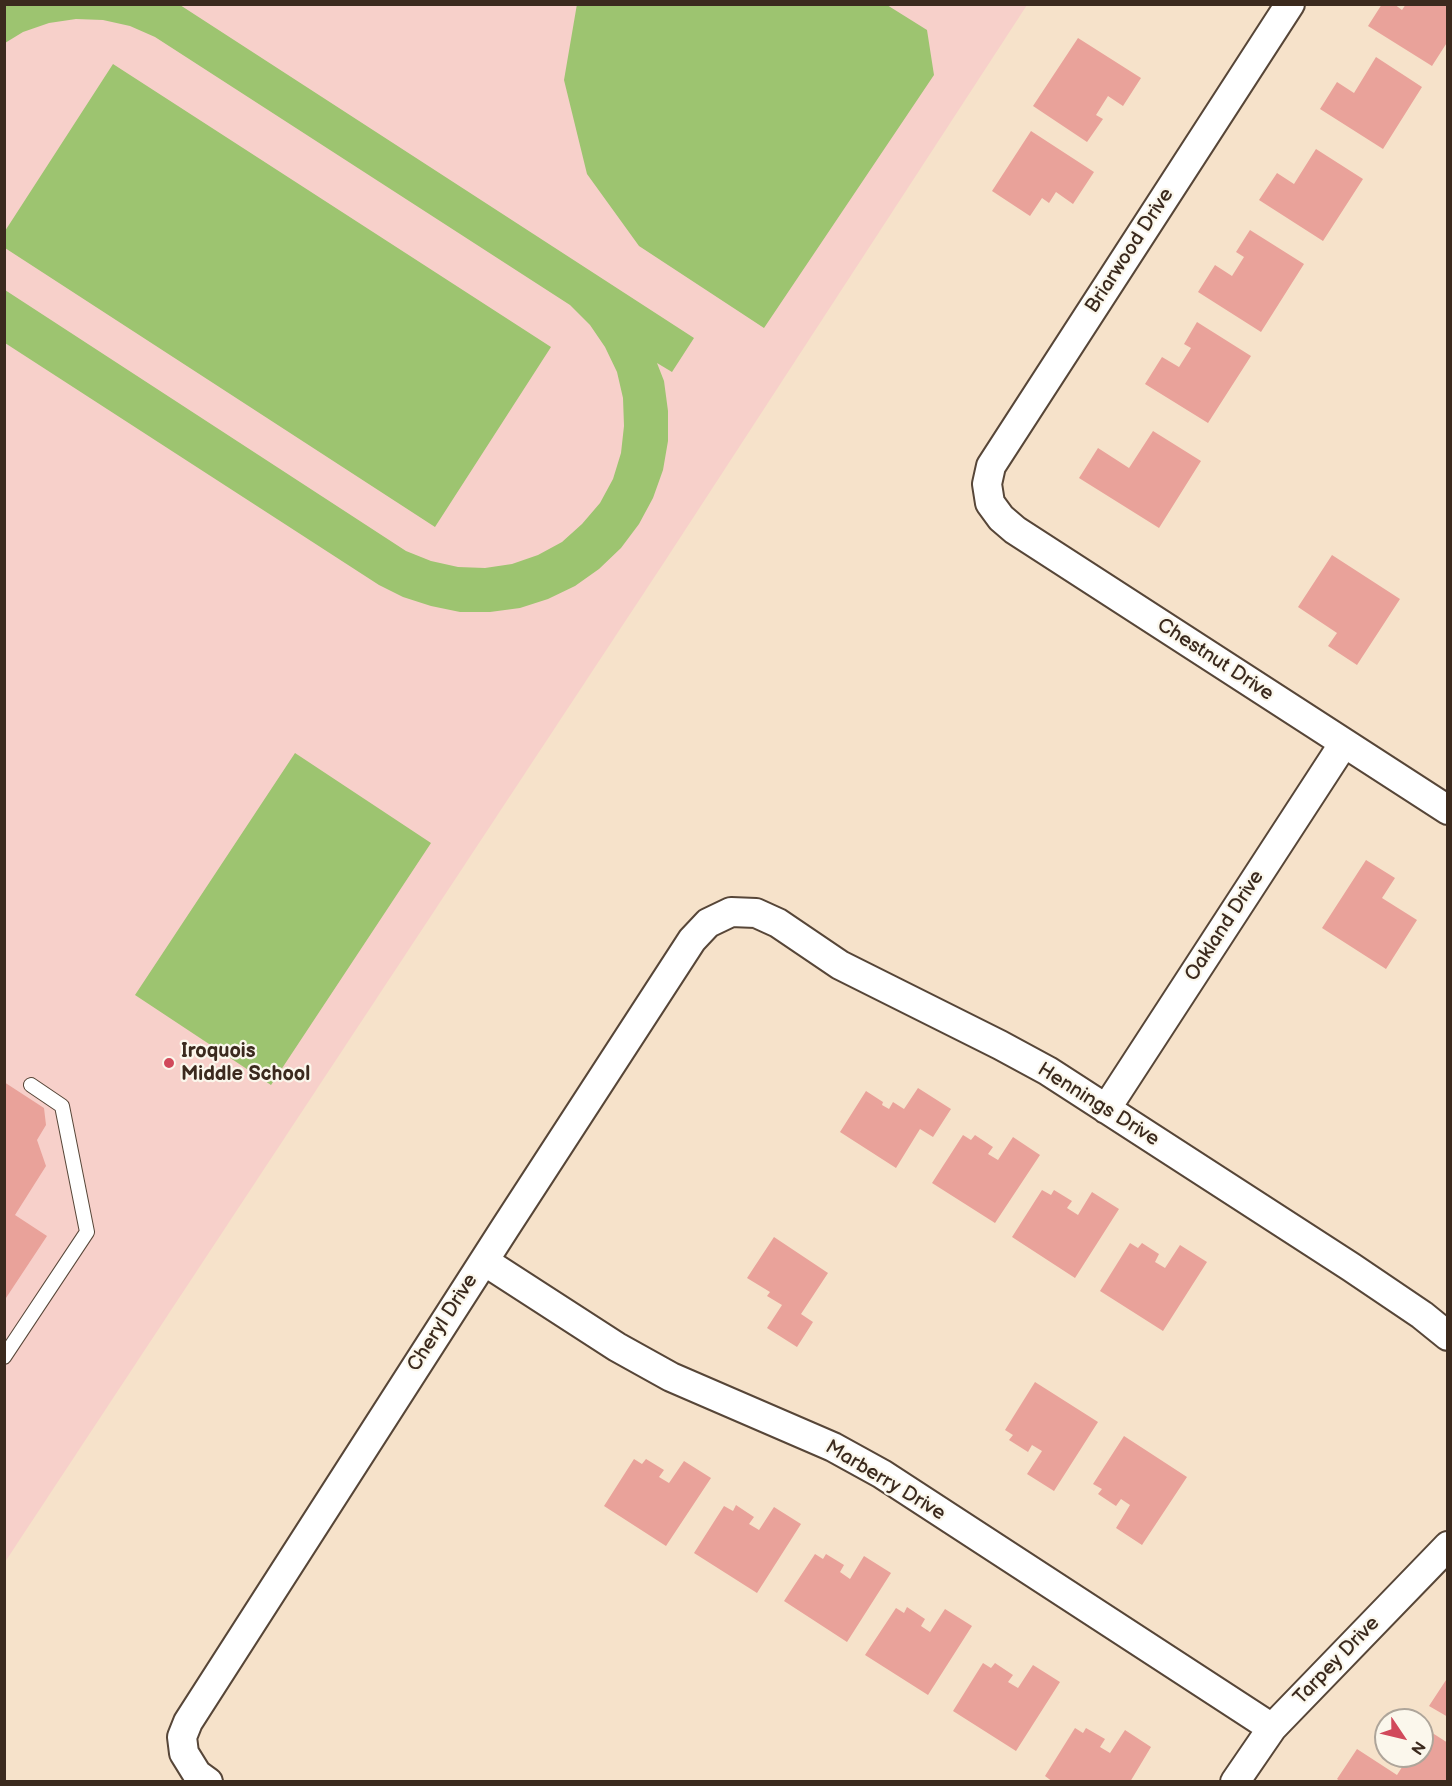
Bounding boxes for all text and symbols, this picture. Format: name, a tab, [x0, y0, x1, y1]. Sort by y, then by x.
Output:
street label: Briarwood Drive	[1081, 184, 1179, 318]
street label: Chestnut Drive	[1152, 613, 1278, 707]
street label: Oakland Drive	[1180, 866, 1270, 986]
place label: Iroquois Middle School	[181, 1040, 310, 1087]
marker: Iroquois Middle School	[162, 1056, 176, 1070]
street label: Hennings Drive	[1033, 1058, 1163, 1152]
street label: Cheryl Drive	[403, 1270, 483, 1376]
street label: Marberry Drive	[821, 1436, 949, 1526]
street label: Tarpey Drive	[1289, 1612, 1385, 1710]
north arrow	[1374, 1708, 1434, 1768]
text: N	[1406, 1737, 1429, 1758]

